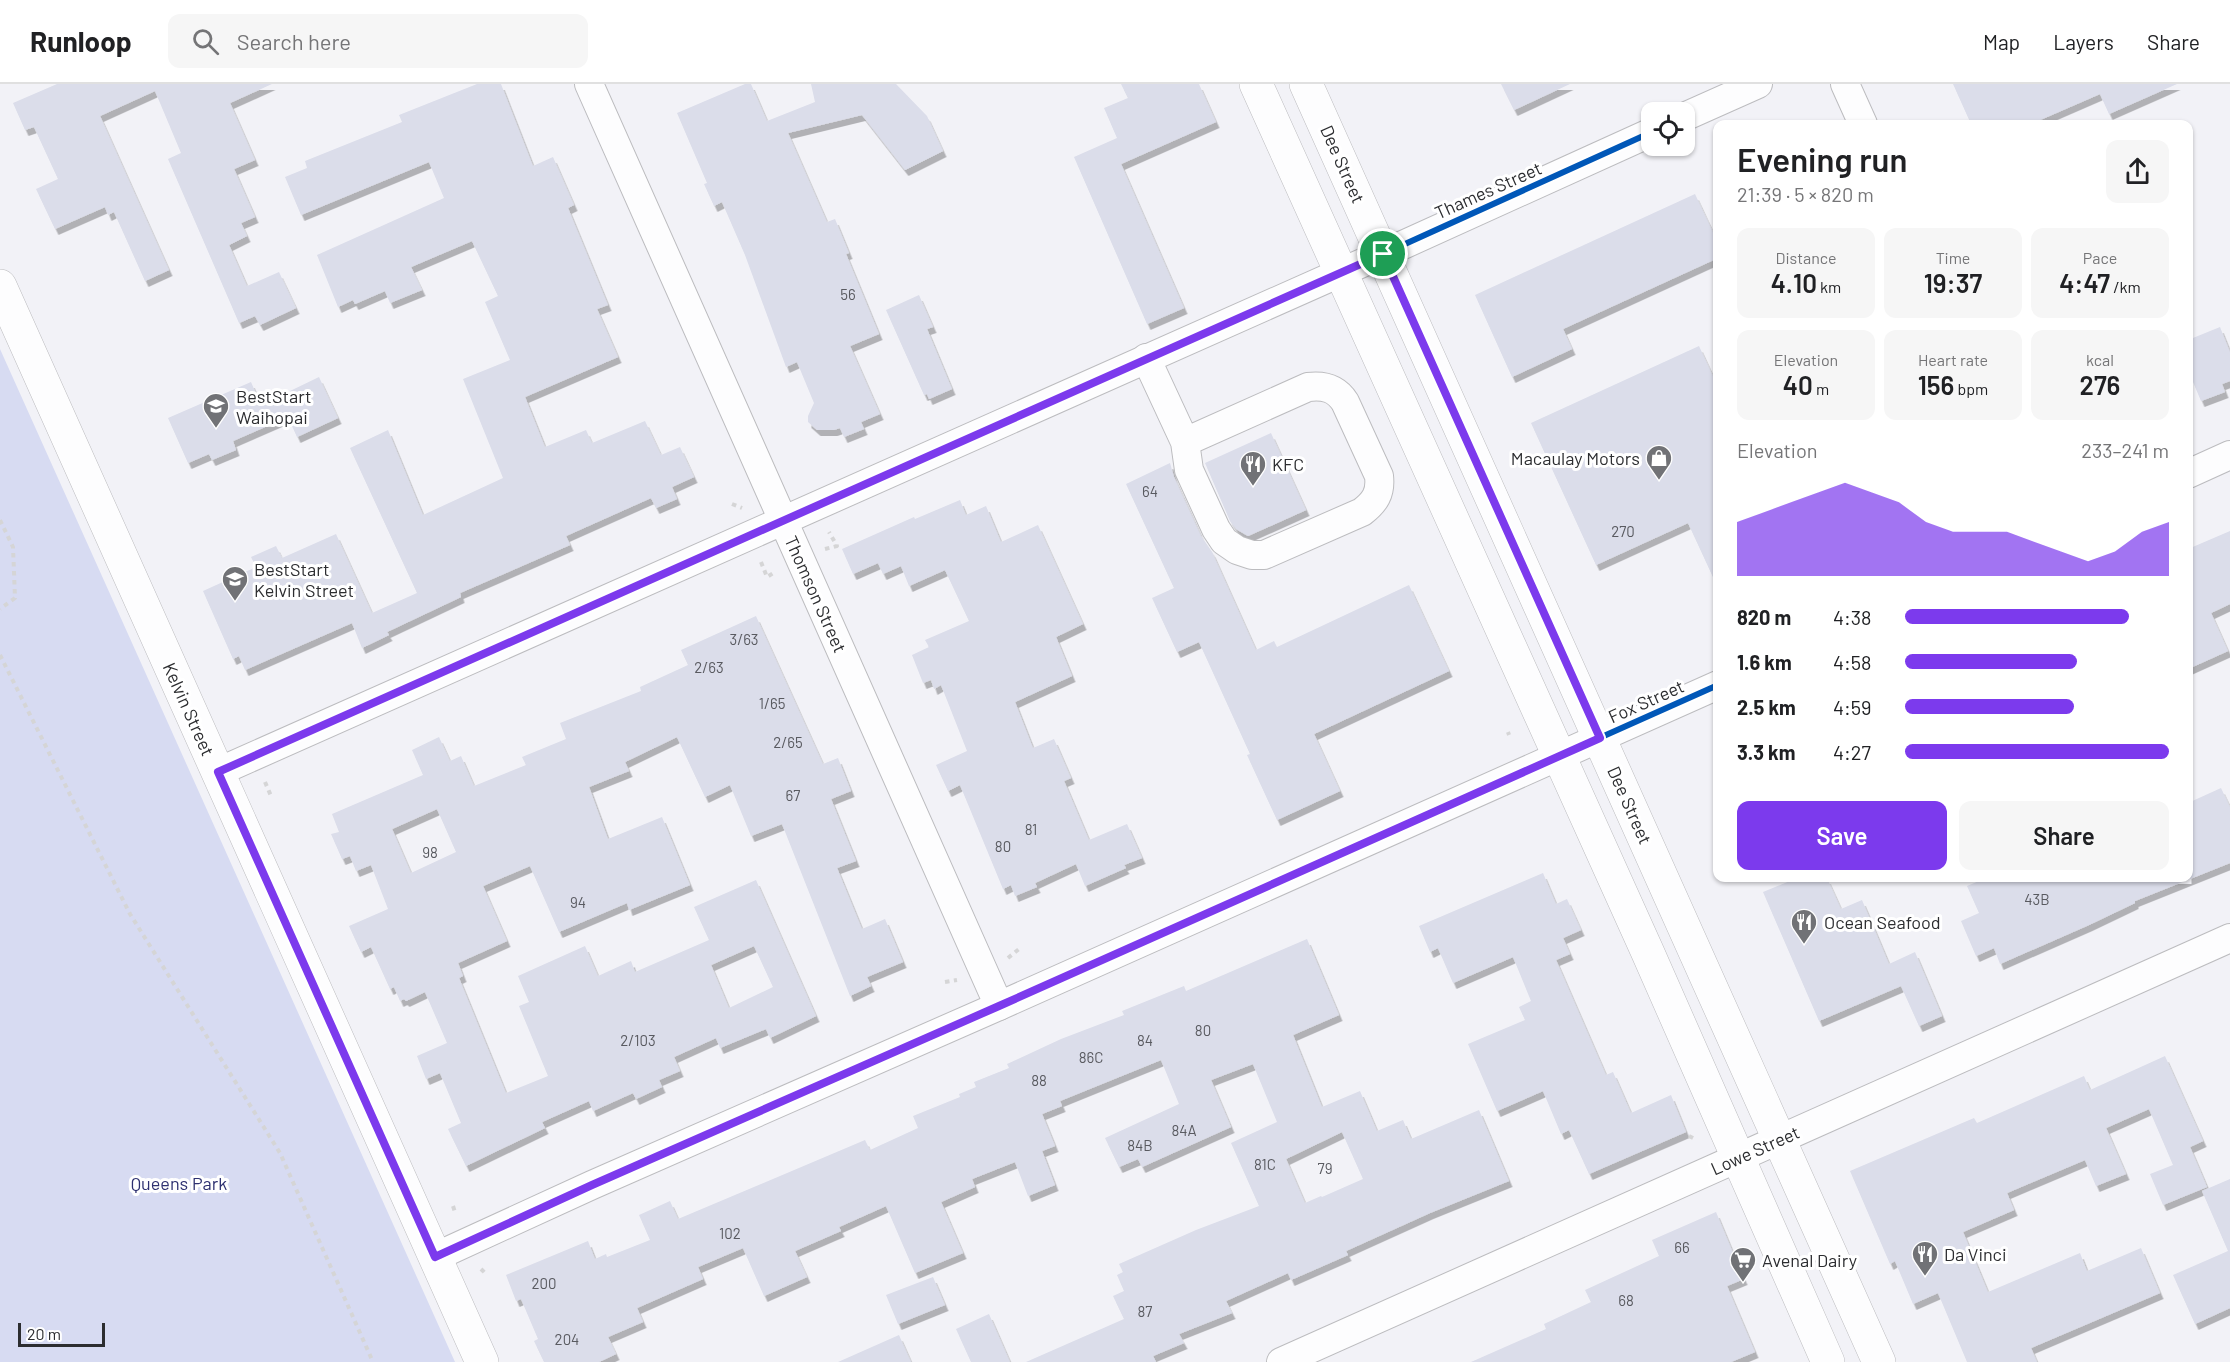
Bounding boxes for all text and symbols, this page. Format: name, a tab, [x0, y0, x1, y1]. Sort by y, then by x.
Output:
search box	[168, 14, 588, 68]
text: Runloop	[30, 24, 132, 58]
icon: search	[189, 25, 222, 58]
text: Search here	[237, 28, 351, 54]
text: Map	[1983, 29, 2020, 54]
text: Layers	[2053, 29, 2114, 54]
text: Share	[2147, 29, 2200, 54]
map controls	[1641, 102, 1695, 156]
button: locate	[1641, 102, 1695, 156]
street label: Dee Street	[1316, 122, 1370, 206]
text: Evening run	[1737, 139, 1907, 179]
button: share	[2106, 140, 2169, 203]
street label: Thames Street	[1431, 157, 1545, 223]
text: 21:39 · 5 × 820 m	[1737, 182, 1874, 206]
pin	[1357, 228, 1408, 279]
icon: arrive	[1366, 237, 1399, 270]
text: Distance	[1776, 248, 1836, 267]
text: Time	[1936, 248, 1970, 267]
text: Pace	[2083, 248, 2117, 267]
text: 4.10	[1771, 267, 1817, 298]
text: 19:37	[1924, 267, 1982, 298]
text: 4:47	[2059, 267, 2110, 298]
text: km	[1817, 277, 1841, 296]
text: /km	[2110, 277, 2141, 296]
house number: 56	[840, 285, 856, 303]
text: Elevation	[1774, 350, 1838, 369]
text: Heart rate	[1918, 350, 1988, 369]
text: kcal	[2086, 350, 2114, 369]
text: 40	[1783, 369, 1813, 400]
text: 156	[1918, 369, 1954, 400]
text: 276	[2080, 369, 2120, 400]
text: m	[1813, 379, 1829, 398]
text: bpm	[1954, 379, 1988, 398]
place label: BestStart Waihopai	[236, 385, 312, 428]
school or university icon: BestStart Waihopai	[201, 391, 231, 429]
text: Elevation	[1737, 438, 1818, 462]
text: 233–241 m	[2081, 438, 2169, 462]
shop icon: Macaulay Motors	[1644, 443, 1674, 481]
place label: Macaulay Motors	[1511, 447, 1640, 469]
restaurant icon: KFC	[1238, 449, 1268, 487]
place label: KFC	[1272, 453, 1304, 475]
house number: 64	[1142, 482, 1158, 500]
house number: 270	[1611, 522, 1635, 540]
street label: Thomson Street	[780, 532, 852, 656]
place label: BestStart Kelvin Street	[254, 558, 354, 601]
school or university icon: BestStart Kelvin Street	[220, 564, 250, 602]
text: 820 m	[1737, 605, 1791, 629]
text: 4:38	[1833, 605, 1872, 629]
house number: 3/63	[729, 630, 759, 648]
text: 1.6 km	[1737, 650, 1792, 674]
text: 4:58	[1833, 650, 1872, 674]
house number: 2/63	[694, 658, 724, 676]
street label: Kelvin Street	[159, 659, 219, 759]
street label: Fox Street	[1605, 675, 1687, 727]
house number: 1/65	[759, 694, 785, 712]
text: 2.5 km	[1737, 695, 1796, 719]
text: 4:59	[1833, 695, 1872, 719]
house number: 2/65	[773, 733, 803, 751]
text: 3.3 km	[1737, 740, 1795, 764]
text: 4:27	[1833, 740, 1871, 764]
street label: Dee Street	[1603, 763, 1657, 847]
house number: 67	[786, 786, 800, 804]
button: Save	[1737, 801, 1947, 870]
button: Share	[1959, 801, 2169, 870]
house number: 81	[1025, 820, 1037, 838]
house number: 80	[995, 837, 1011, 855]
house number: 98	[422, 843, 438, 861]
house number: 43B	[2024, 890, 2050, 908]
house number: 94	[570, 893, 586, 911]
restaurant icon: Ocean Seafood	[1789, 907, 1819, 945]
place label: Ocean Seafood	[1824, 911, 1941, 933]
house number: 80	[1195, 1021, 1211, 1039]
house number: 2/103	[620, 1031, 656, 1049]
house number: 84	[1137, 1031, 1153, 1049]
house number: 86C	[1079, 1048, 1103, 1066]
house number: 88	[1031, 1071, 1047, 1089]
house number: 84A	[1171, 1121, 1197, 1139]
street label: Lowe Street	[1707, 1121, 1803, 1179]
house number: 84B	[1127, 1136, 1153, 1154]
house number: 81C	[1254, 1155, 1276, 1173]
house number: 79	[1318, 1159, 1332, 1177]
park label: Queens Park	[131, 1172, 227, 1194]
house number: 102	[719, 1224, 741, 1242]
house number: 66	[1674, 1238, 1690, 1256]
restaurant icon: Da Vinci	[1910, 1239, 1940, 1277]
place label: Da Vinci	[1944, 1243, 2007, 1265]
supermarket icon: Avenal Dairy	[1728, 1245, 1758, 1283]
place label: Avenal Dairy	[1762, 1249, 1857, 1271]
house number: 200	[532, 1274, 557, 1292]
house number: 68	[1618, 1291, 1634, 1309]
house number: 87	[1138, 1302, 1152, 1320]
scale bar	[18, 1320, 105, 1348]
text: 20 m	[27, 1324, 61, 1343]
house number: 204	[555, 1330, 579, 1348]

